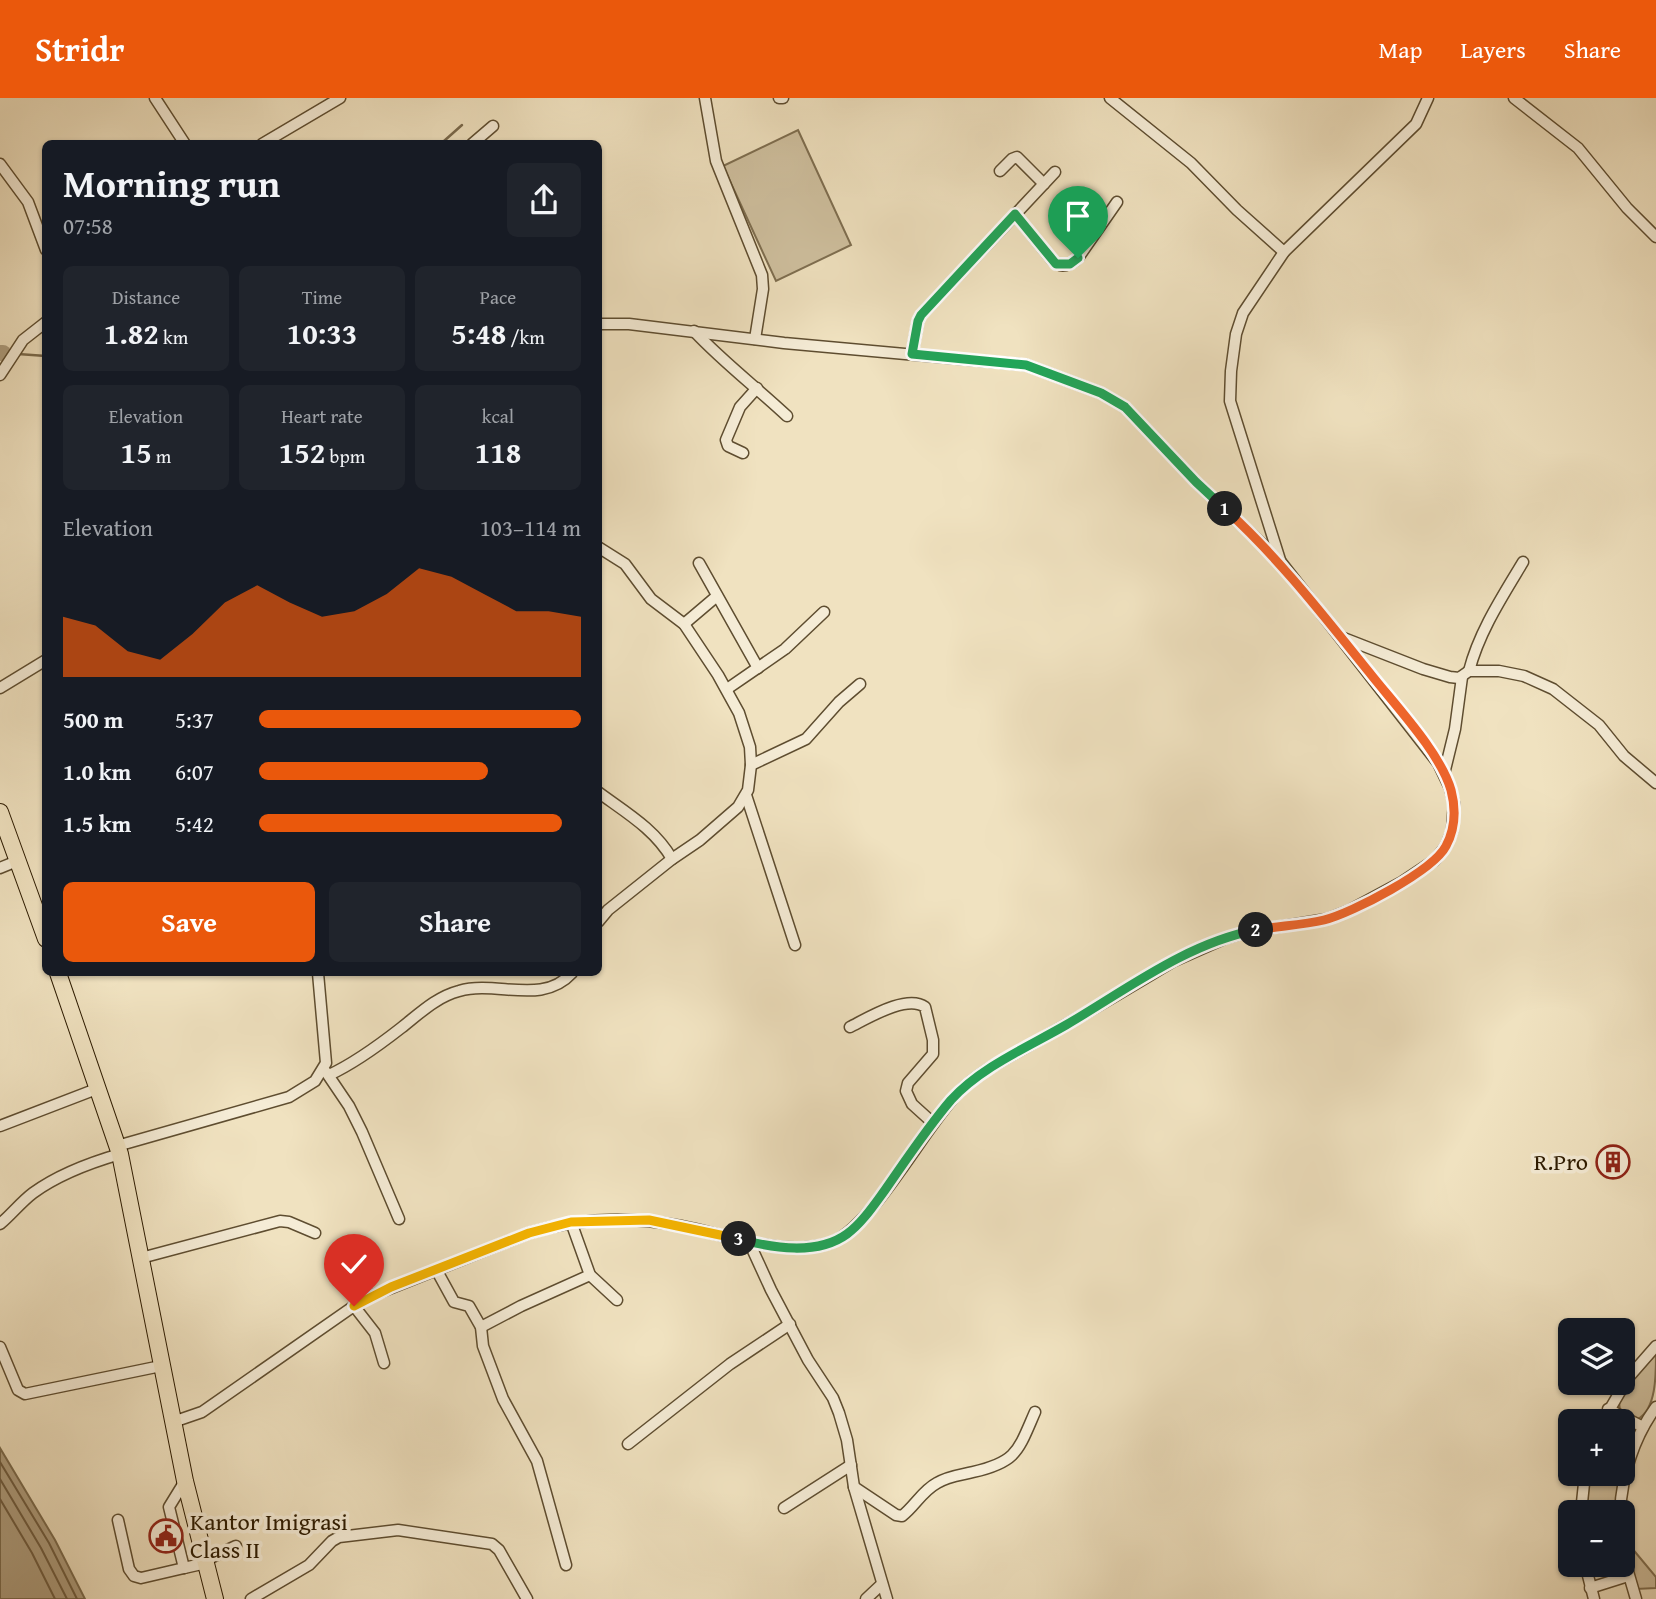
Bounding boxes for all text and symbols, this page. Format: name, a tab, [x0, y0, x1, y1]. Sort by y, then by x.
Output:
text: Stridr	[35, 25, 124, 73]
text: Map	[1379, 32, 1422, 67]
text: Layers	[1460, 32, 1526, 67]
text: Share	[1564, 32, 1621, 67]
text: Morning run	[63, 155, 280, 211]
button: share	[507, 163, 581, 237]
pin	[1048, 186, 1108, 258]
icon: arrive	[1059, 197, 1097, 235]
text: 07:58	[63, 209, 113, 242]
text: Distance	[112, 283, 180, 311]
text: Time	[302, 283, 342, 311]
text: Pace	[480, 283, 516, 311]
text: 1.82	[104, 311, 159, 355]
text: 10:33	[287, 311, 357, 355]
text: 5:48	[451, 311, 506, 355]
text: km	[159, 323, 188, 351]
text: /km	[506, 323, 545, 351]
text: Elevation	[109, 402, 183, 430]
text: Heart rate	[281, 402, 363, 430]
text: kcal	[482, 402, 514, 430]
text: 15	[121, 430, 152, 474]
text: 152	[279, 430, 325, 474]
text: 118	[475, 430, 521, 474]
text: m	[152, 442, 171, 470]
text: bpm	[325, 442, 365, 470]
pin: 1	[1208, 492, 1242, 526]
text: 1	[1220, 494, 1229, 522]
text: Elevation	[63, 511, 153, 544]
text: 103–114 m	[480, 511, 581, 544]
text: 500 m	[63, 703, 124, 736]
text: 5:37	[175, 703, 214, 736]
text: 1.0 km	[63, 755, 131, 788]
text: 6:07	[175, 755, 214, 788]
text: 1.5 km	[63, 807, 131, 840]
text: 5:42	[175, 807, 214, 840]
button: Save	[63, 882, 315, 962]
button: Share	[329, 882, 581, 962]
pin: 2	[1238, 912, 1274, 948]
text: 2	[1251, 915, 1260, 943]
building icon: R.Pro	[1594, 1143, 1632, 1181]
place label: R.Pro	[1534, 1144, 1588, 1179]
pin: 3	[722, 1222, 756, 1256]
text: 3	[734, 1224, 743, 1252]
pin	[324, 1234, 384, 1306]
icon: check	[335, 1245, 373, 1283]
map controls	[1558, 1318, 1635, 1577]
button: layers	[1558, 1318, 1635, 1395]
button: +	[1558, 1409, 1635, 1486]
button: −	[1558, 1500, 1635, 1577]
place label: Kantor Imigrasi Class II	[190, 1504, 348, 1567]
public building icon: Kantor Imigrasi Class II	[147, 1517, 185, 1555]

